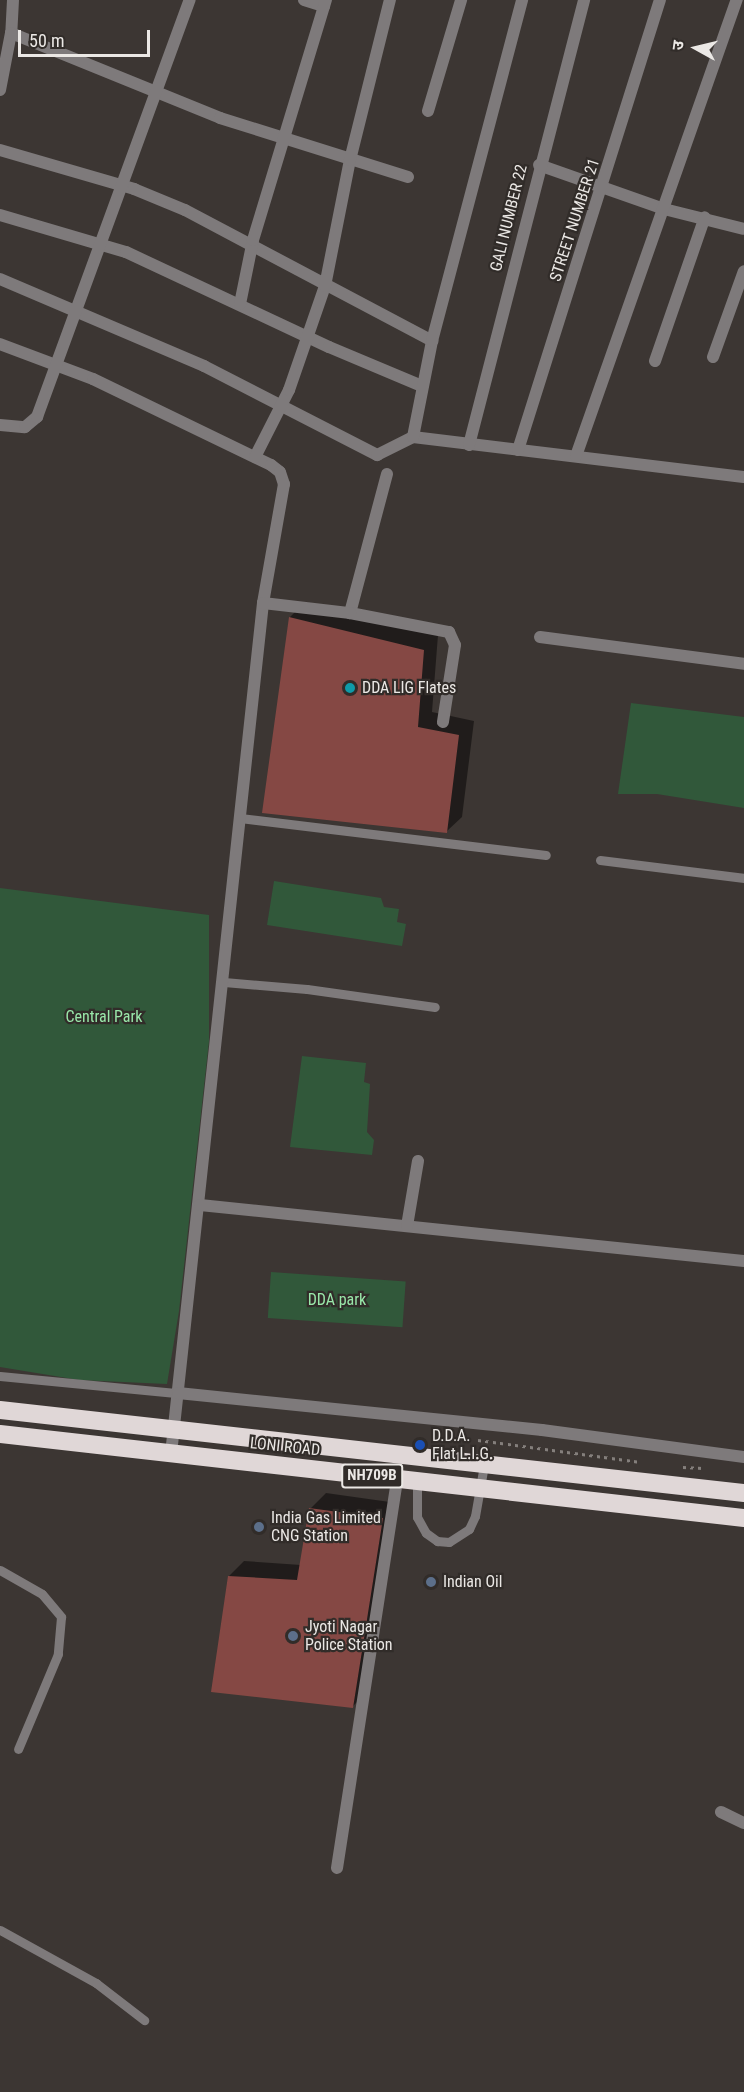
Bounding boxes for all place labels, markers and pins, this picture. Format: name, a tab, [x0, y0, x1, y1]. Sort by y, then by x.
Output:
place label: DDA LIG Flates	[362, 678, 456, 698]
marker: DDA LIG Flates	[343, 681, 357, 695]
place label: D.D.A. Flat L.I.G.	[432, 1426, 493, 1464]
marker: D.D.A. Flat L.I.G.	[413, 1438, 427, 1452]
place label: India Gas Limited CNG Station	[271, 1508, 381, 1546]
marker: India Gas Limited CNG Station	[252, 1520, 266, 1534]
place label: Indian Oil	[443, 1572, 502, 1592]
marker: Indian Oil	[424, 1575, 438, 1589]
place label: Jyoti Nagar Police Station	[305, 1617, 393, 1655]
marker: Jyoti Nagar Police Station	[286, 1629, 300, 1643]

